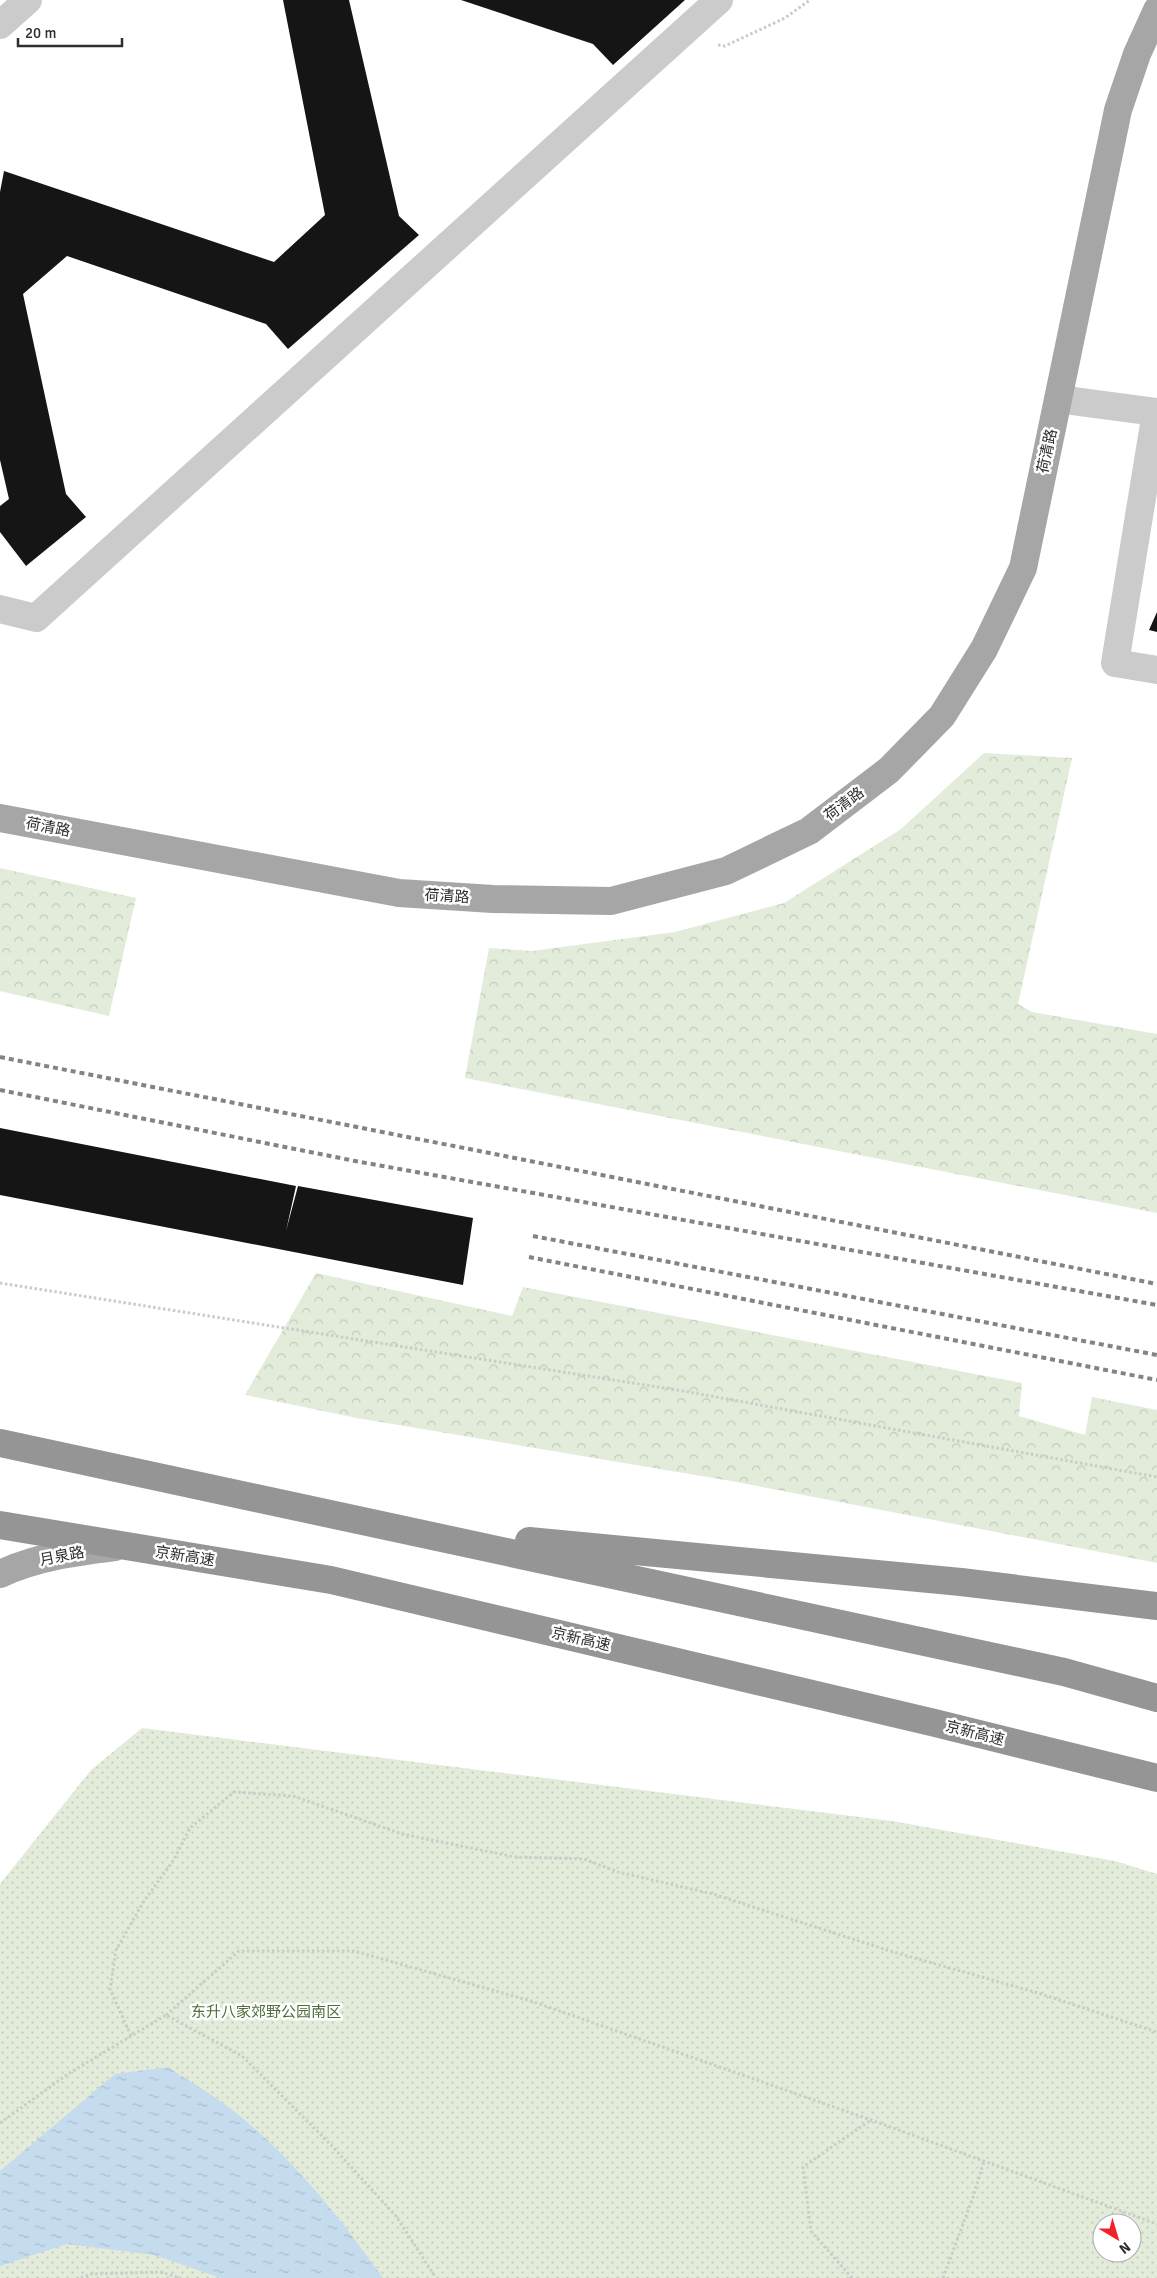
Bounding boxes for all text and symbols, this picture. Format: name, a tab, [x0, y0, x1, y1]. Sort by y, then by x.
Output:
scale bar	[18, 15, 121, 47]
text: 20 m	[25, 24, 56, 42]
street label: 荷清路	[1034, 427, 1060, 475]
street label: 荷清路	[821, 783, 867, 825]
street label: 荷清路	[24, 814, 72, 840]
street label: 荷清路	[424, 886, 470, 906]
street label: 京新高速	[154, 1542, 216, 1570]
street label: 月泉路	[38, 1543, 86, 1569]
street label: 京新高速	[550, 1623, 612, 1655]
street label: 京新高速	[944, 1717, 1006, 1749]
park label: 东升八家郊野公园南区	[191, 2003, 341, 2021]
north arrow	[1092, 2213, 1142, 2263]
text: N	[1116, 2238, 1134, 2258]

